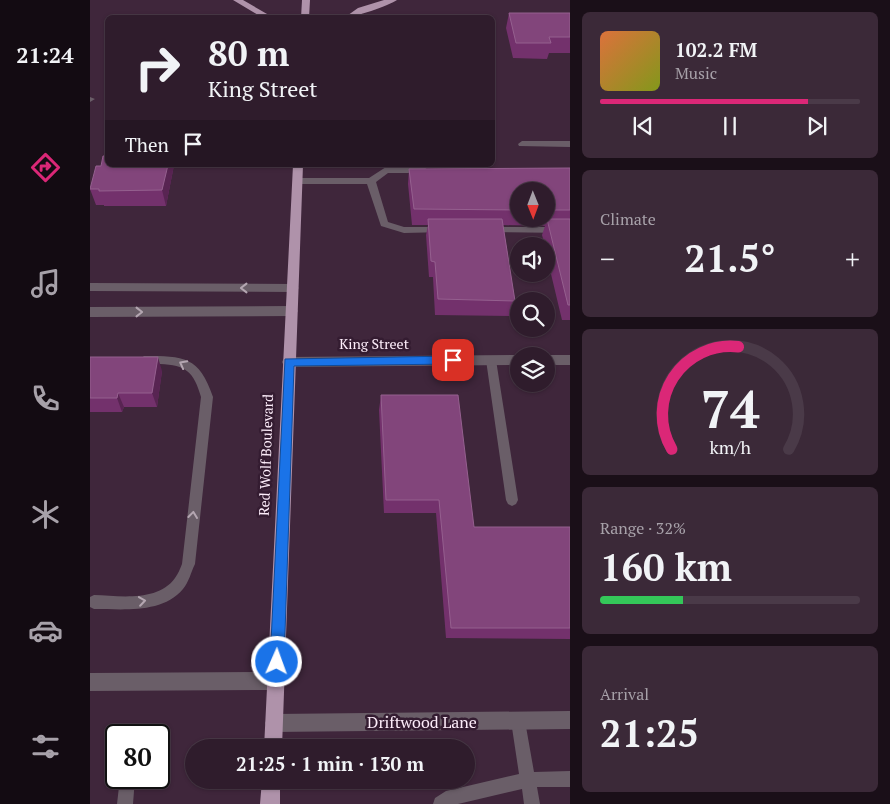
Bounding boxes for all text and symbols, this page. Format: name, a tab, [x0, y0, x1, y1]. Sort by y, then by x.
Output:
text: 80 m	[208, 30, 289, 76]
icon: right	[125, 35, 190, 100]
text: 102.2 FM	[675, 37, 757, 62]
text: 21:24	[16, 40, 74, 69]
text: Music	[675, 62, 717, 84]
text: King Street	[208, 74, 318, 103]
icon: previous	[629, 112, 657, 140]
icon: pause	[716, 112, 744, 140]
icon: next	[803, 112, 831, 140]
icon: arrive	[179, 130, 207, 158]
text: Then	[125, 132, 169, 157]
icon: directions	[28, 150, 63, 185]
north arrow	[510, 182, 555, 228]
map controls	[510, 182, 555, 392]
text: Climate	[600, 208, 656, 230]
text: 21.5°	[684, 233, 776, 283]
button: sound	[510, 237, 555, 282]
text: −	[600, 240, 615, 277]
text: +	[845, 240, 860, 277]
icon: music	[28, 266, 63, 301]
one-way arrow	[240, 283, 248, 293]
button: search	[510, 292, 555, 337]
one-way arrow	[135, 307, 143, 317]
street label: King Street	[339, 334, 410, 353]
pin	[432, 339, 474, 381]
icon: arrive	[439, 346, 467, 374]
button: layers	[510, 347, 555, 392]
one-way arrow	[180, 360, 189, 370]
text: 74	[701, 374, 760, 443]
icon: phone	[28, 381, 63, 416]
street label: Red Wolf Boulevard	[254, 394, 277, 516]
text: km/h	[709, 435, 751, 459]
icon: climate	[28, 497, 63, 532]
one-way arrow	[188, 511, 198, 520]
text: Range · 32%	[600, 517, 686, 539]
text: 160 km	[600, 542, 732, 592]
one-way arrow	[138, 596, 146, 607]
icon: car	[28, 613, 63, 648]
position arrow	[250, 635, 302, 687]
text: Arrival	[600, 683, 649, 705]
text: 21:25	[600, 708, 699, 758]
street label: Driftwood Lane	[367, 711, 477, 733]
speed limit sign: 80	[105, 724, 170, 789]
icon: filters	[28, 729, 63, 764]
text: 21:25 · 1 min · 130 m	[236, 751, 424, 776]

